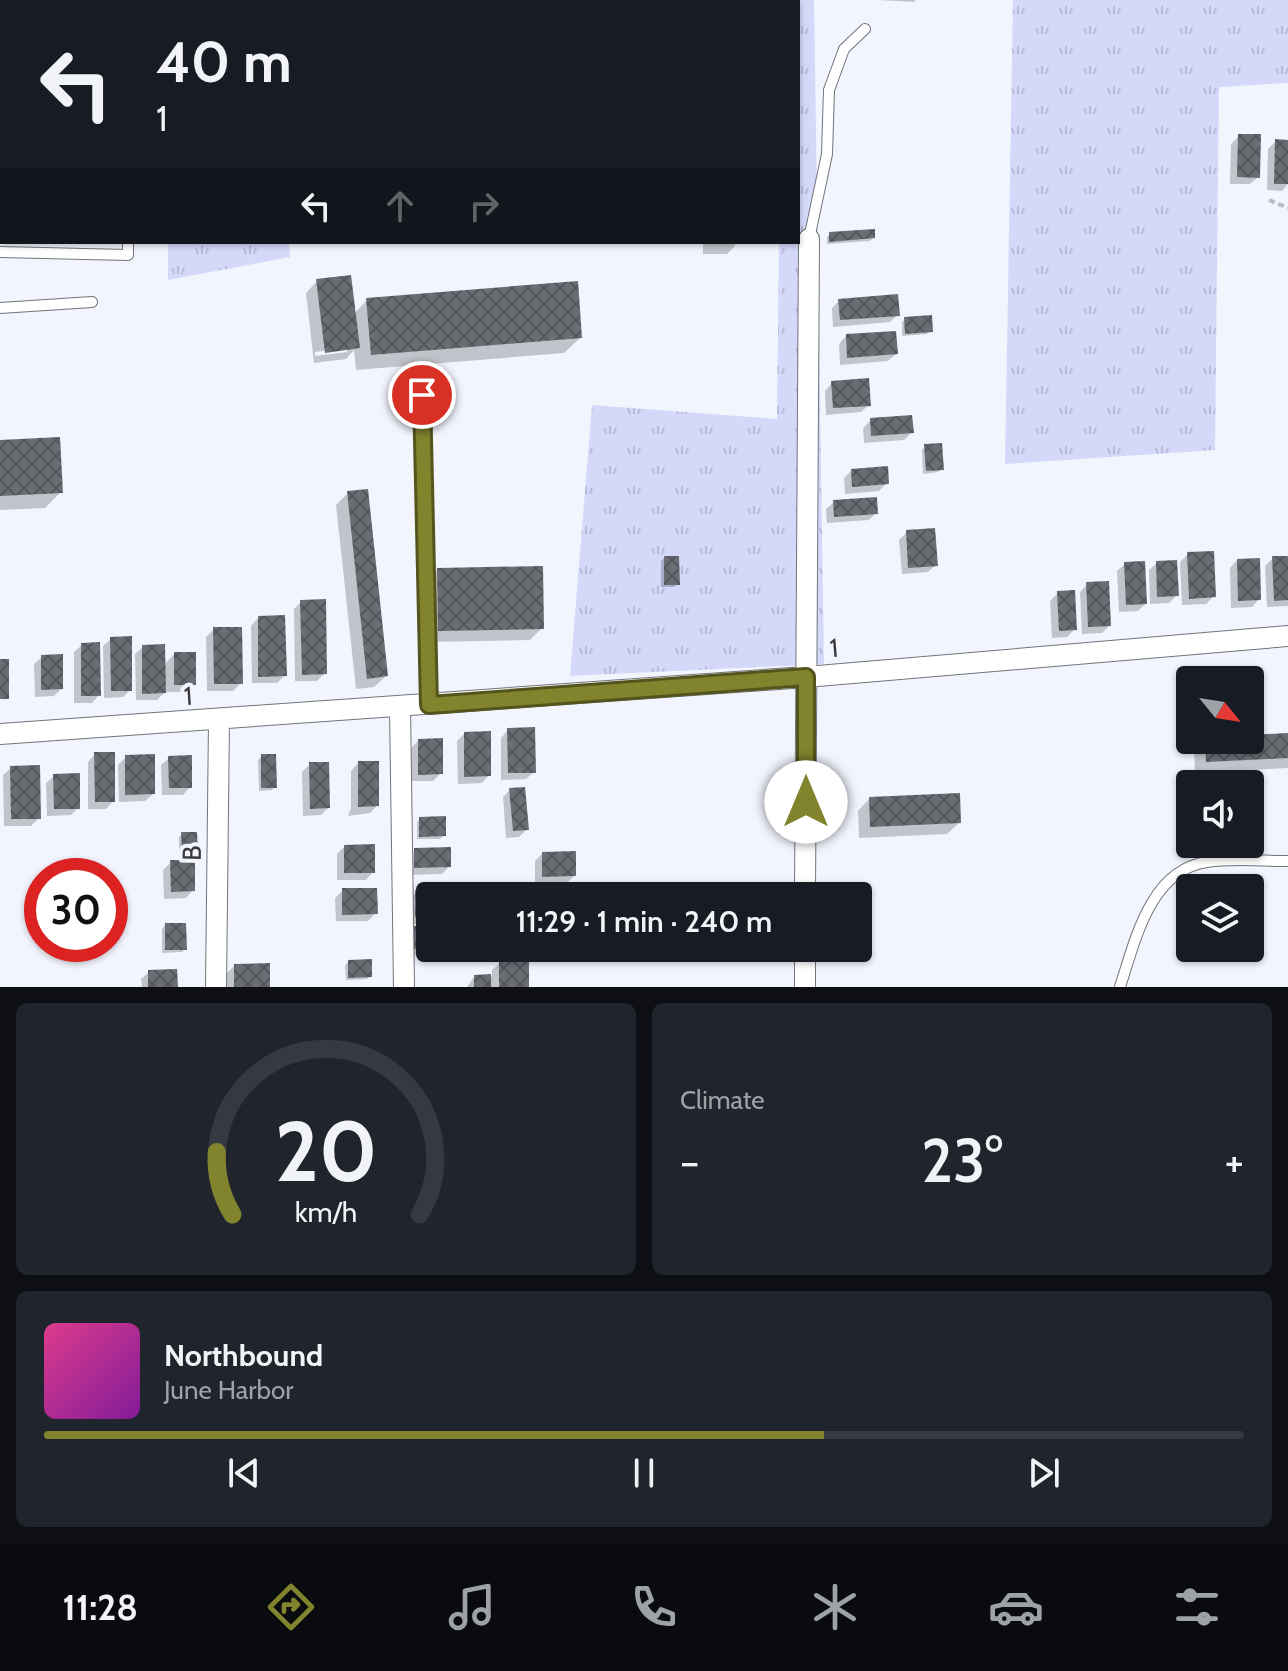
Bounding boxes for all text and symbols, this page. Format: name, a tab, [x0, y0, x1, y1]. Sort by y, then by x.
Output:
text: 40 m	[156, 28, 292, 96]
icon: left	[24, 32, 128, 136]
text: 1	[156, 96, 168, 140]
icon: left	[294, 184, 338, 228]
icon: ahead	[378, 184, 422, 228]
icon: right	[462, 184, 506, 228]
pin	[388, 361, 456, 429]
icon: arrive	[400, 373, 444, 417]
street label: 1	[828, 632, 840, 664]
north arrow	[1176, 666, 1264, 754]
map controls	[1176, 666, 1264, 962]
street label: 1	[183, 680, 193, 712]
position arrow	[764, 760, 848, 844]
button: sound	[1176, 770, 1264, 858]
street label: B	[176, 845, 208, 861]
speed limit sign: 30	[24, 858, 128, 962]
button: layers	[1176, 874, 1264, 962]
text: 11:29 · 1 min · 240 m	[516, 903, 772, 940]
text: Climate	[680, 1084, 765, 1116]
text: 20	[275, 1101, 377, 1202]
text: 23°	[921, 1124, 1003, 1197]
text: −	[680, 1135, 699, 1188]
text: +	[1225, 1135, 1244, 1188]
text: km/h	[295, 1194, 357, 1229]
text: Northbound	[164, 1337, 323, 1374]
text: June Harbor	[164, 1374, 293, 1406]
icon: previous	[222, 1451, 266, 1495]
icon: pause	[622, 1451, 666, 1495]
icon: next	[1022, 1451, 1066, 1495]
icon: directions	[263, 1579, 319, 1635]
icon: music	[444, 1579, 500, 1635]
icon: phone	[626, 1579, 682, 1635]
icon: climate	[807, 1579, 863, 1635]
icon: car	[988, 1579, 1044, 1635]
icon: filters	[1169, 1579, 1225, 1635]
text: 11:28	[63, 1585, 138, 1629]

